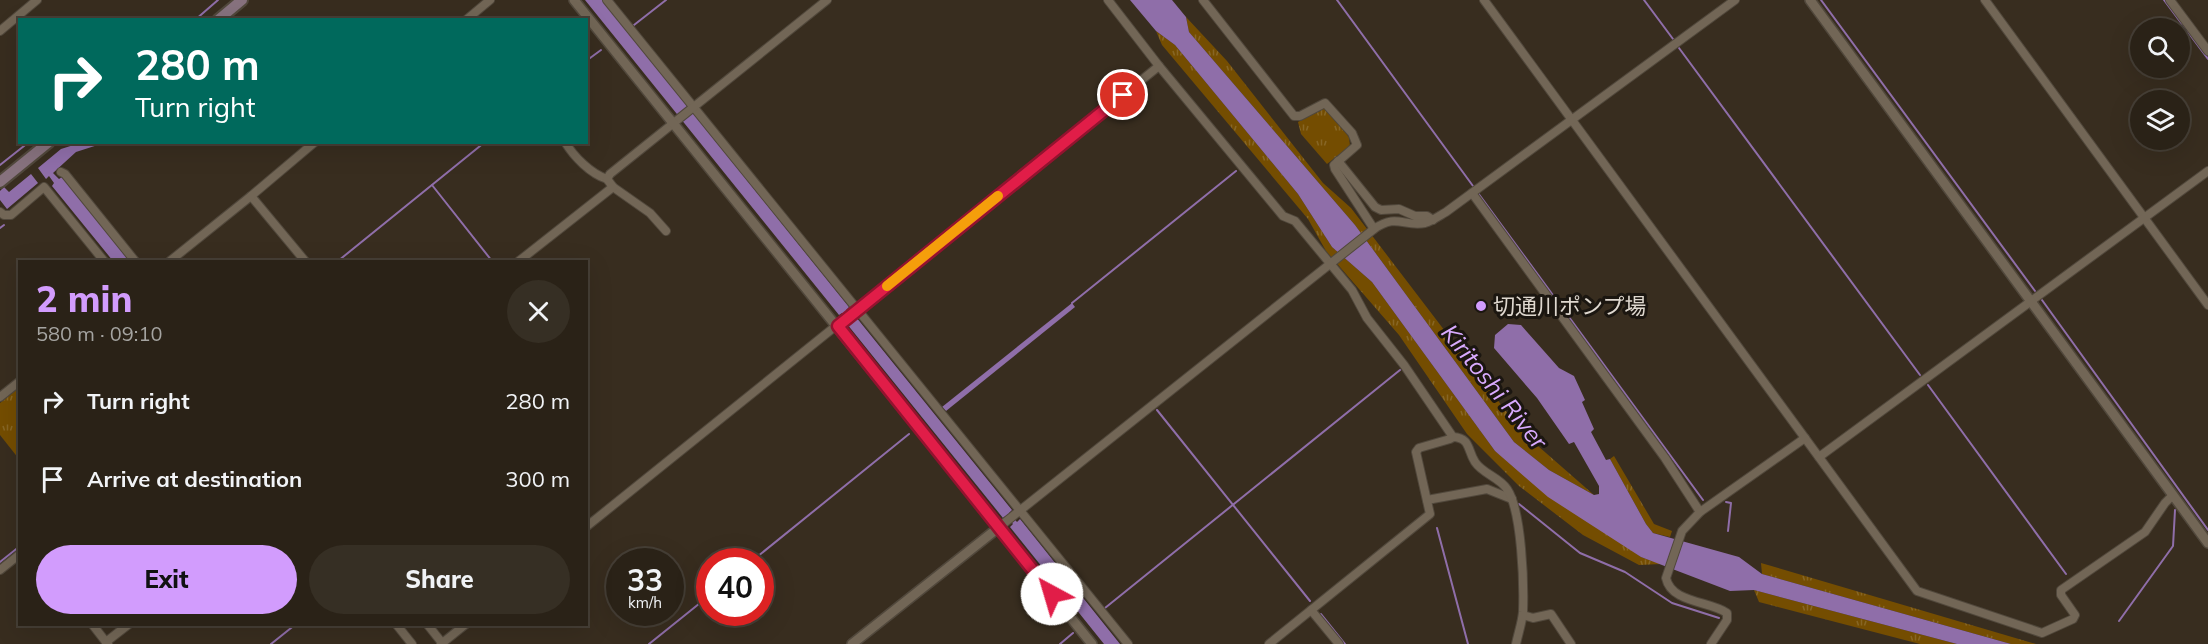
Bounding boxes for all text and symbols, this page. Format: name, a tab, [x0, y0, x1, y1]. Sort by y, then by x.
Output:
map controls	[2130, 18, 2190, 150]
button: search	[2130, 18, 2190, 78]
text: 280 m	[135, 38, 260, 91]
icon: right	[36, 42, 114, 120]
pin	[1097, 69, 1148, 120]
icon: arrive	[1106, 78, 1139, 111]
text: Turn right	[135, 90, 255, 124]
button: layers	[2130, 90, 2190, 150]
text: 2 min	[36, 276, 132, 321]
button: close	[507, 280, 570, 343]
place label: 切通川ポンプ場	[1493, 292, 1646, 320]
marker: 切通川ポンプ場	[1474, 299, 1488, 313]
water label: Kiritoshi River	[1435, 318, 1555, 456]
text: 580 m · 09:10	[36, 321, 162, 346]
icon: right	[36, 385, 69, 418]
text: Turn right	[87, 387, 190, 415]
text: 280 m	[505, 387, 570, 415]
icon: arrive	[36, 463, 69, 496]
text: Arrive at destination	[87, 465, 302, 493]
text: 300 m	[505, 465, 570, 493]
button: Exit	[36, 545, 297, 614]
button: Share	[309, 545, 570, 614]
speed limit sign: 40	[696, 548, 774, 626]
text: 33	[627, 561, 663, 599]
position arrow	[1020, 562, 1084, 626]
text: km/h	[628, 593, 662, 612]

